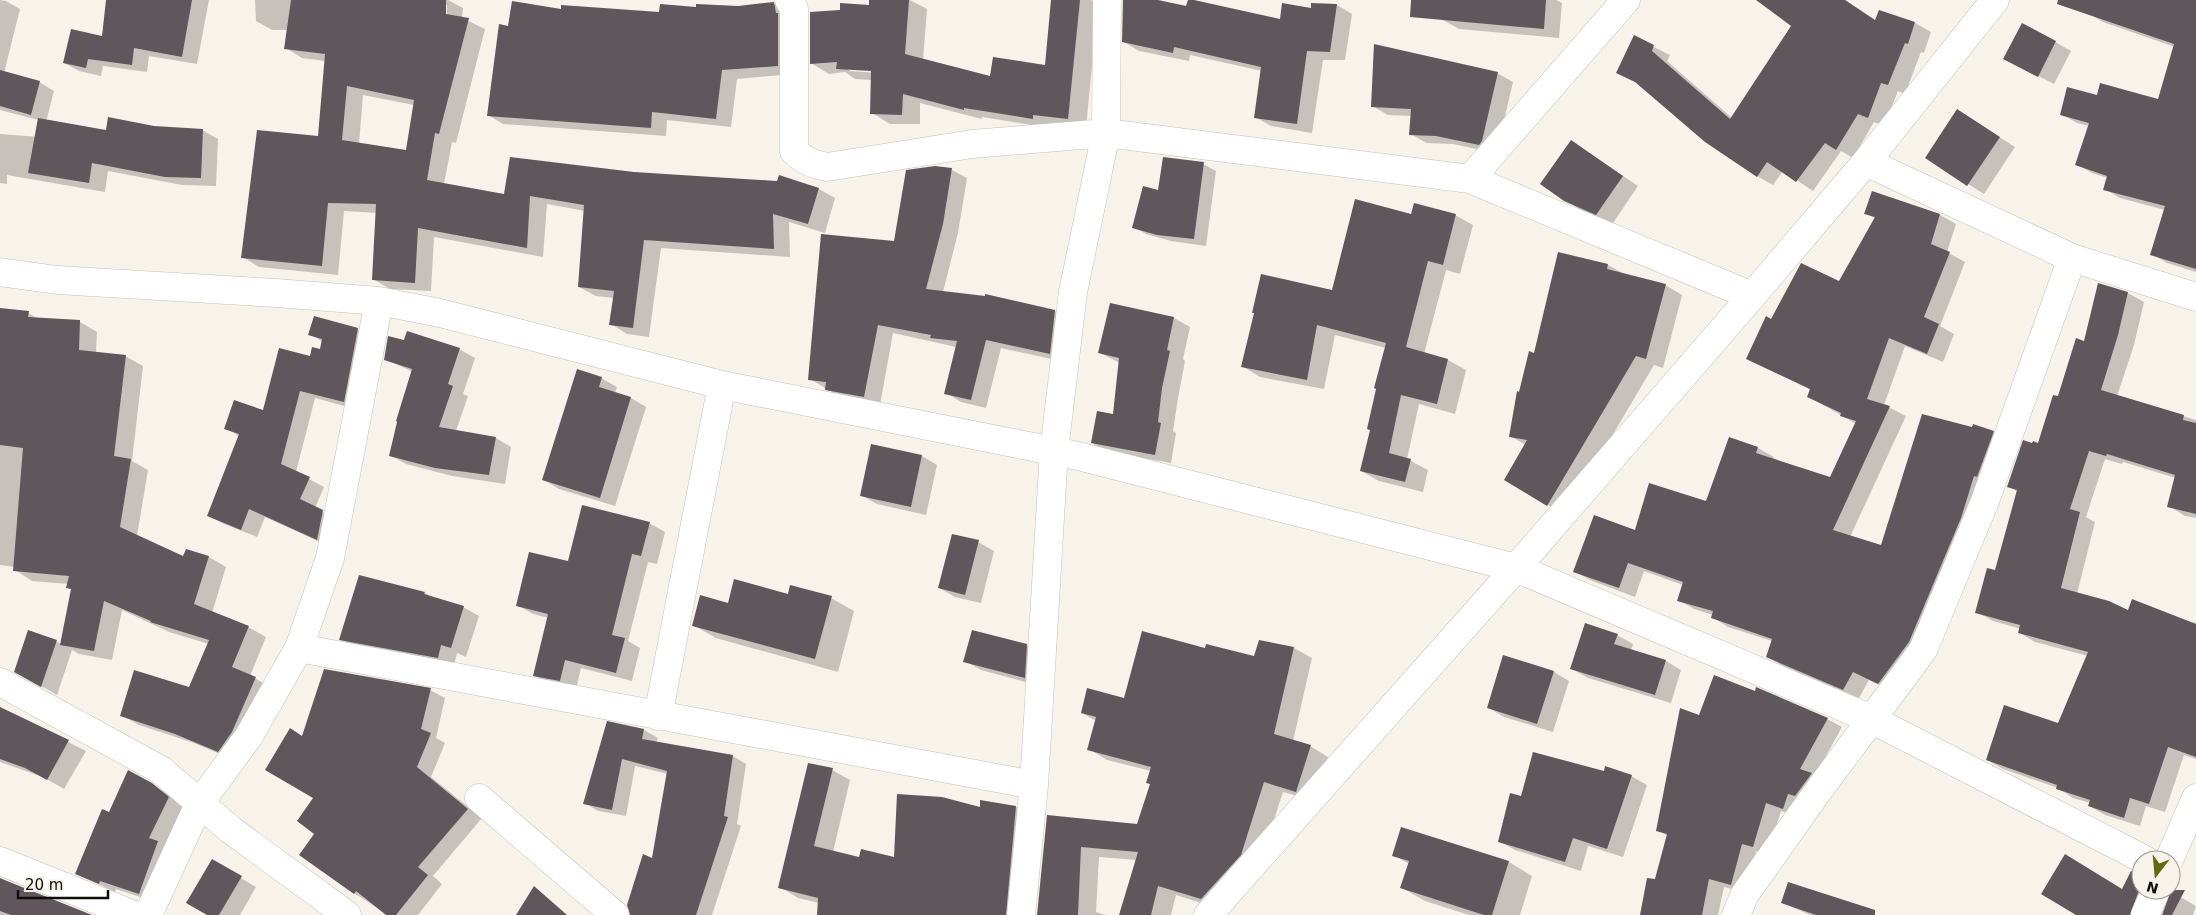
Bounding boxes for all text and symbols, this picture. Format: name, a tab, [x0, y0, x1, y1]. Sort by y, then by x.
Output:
north arrow	[2131, 850, 2181, 900]
scale bar	[18, 868, 108, 900]
text: 20 m	[25, 876, 63, 894]
text: N	[2145, 878, 2160, 897]

